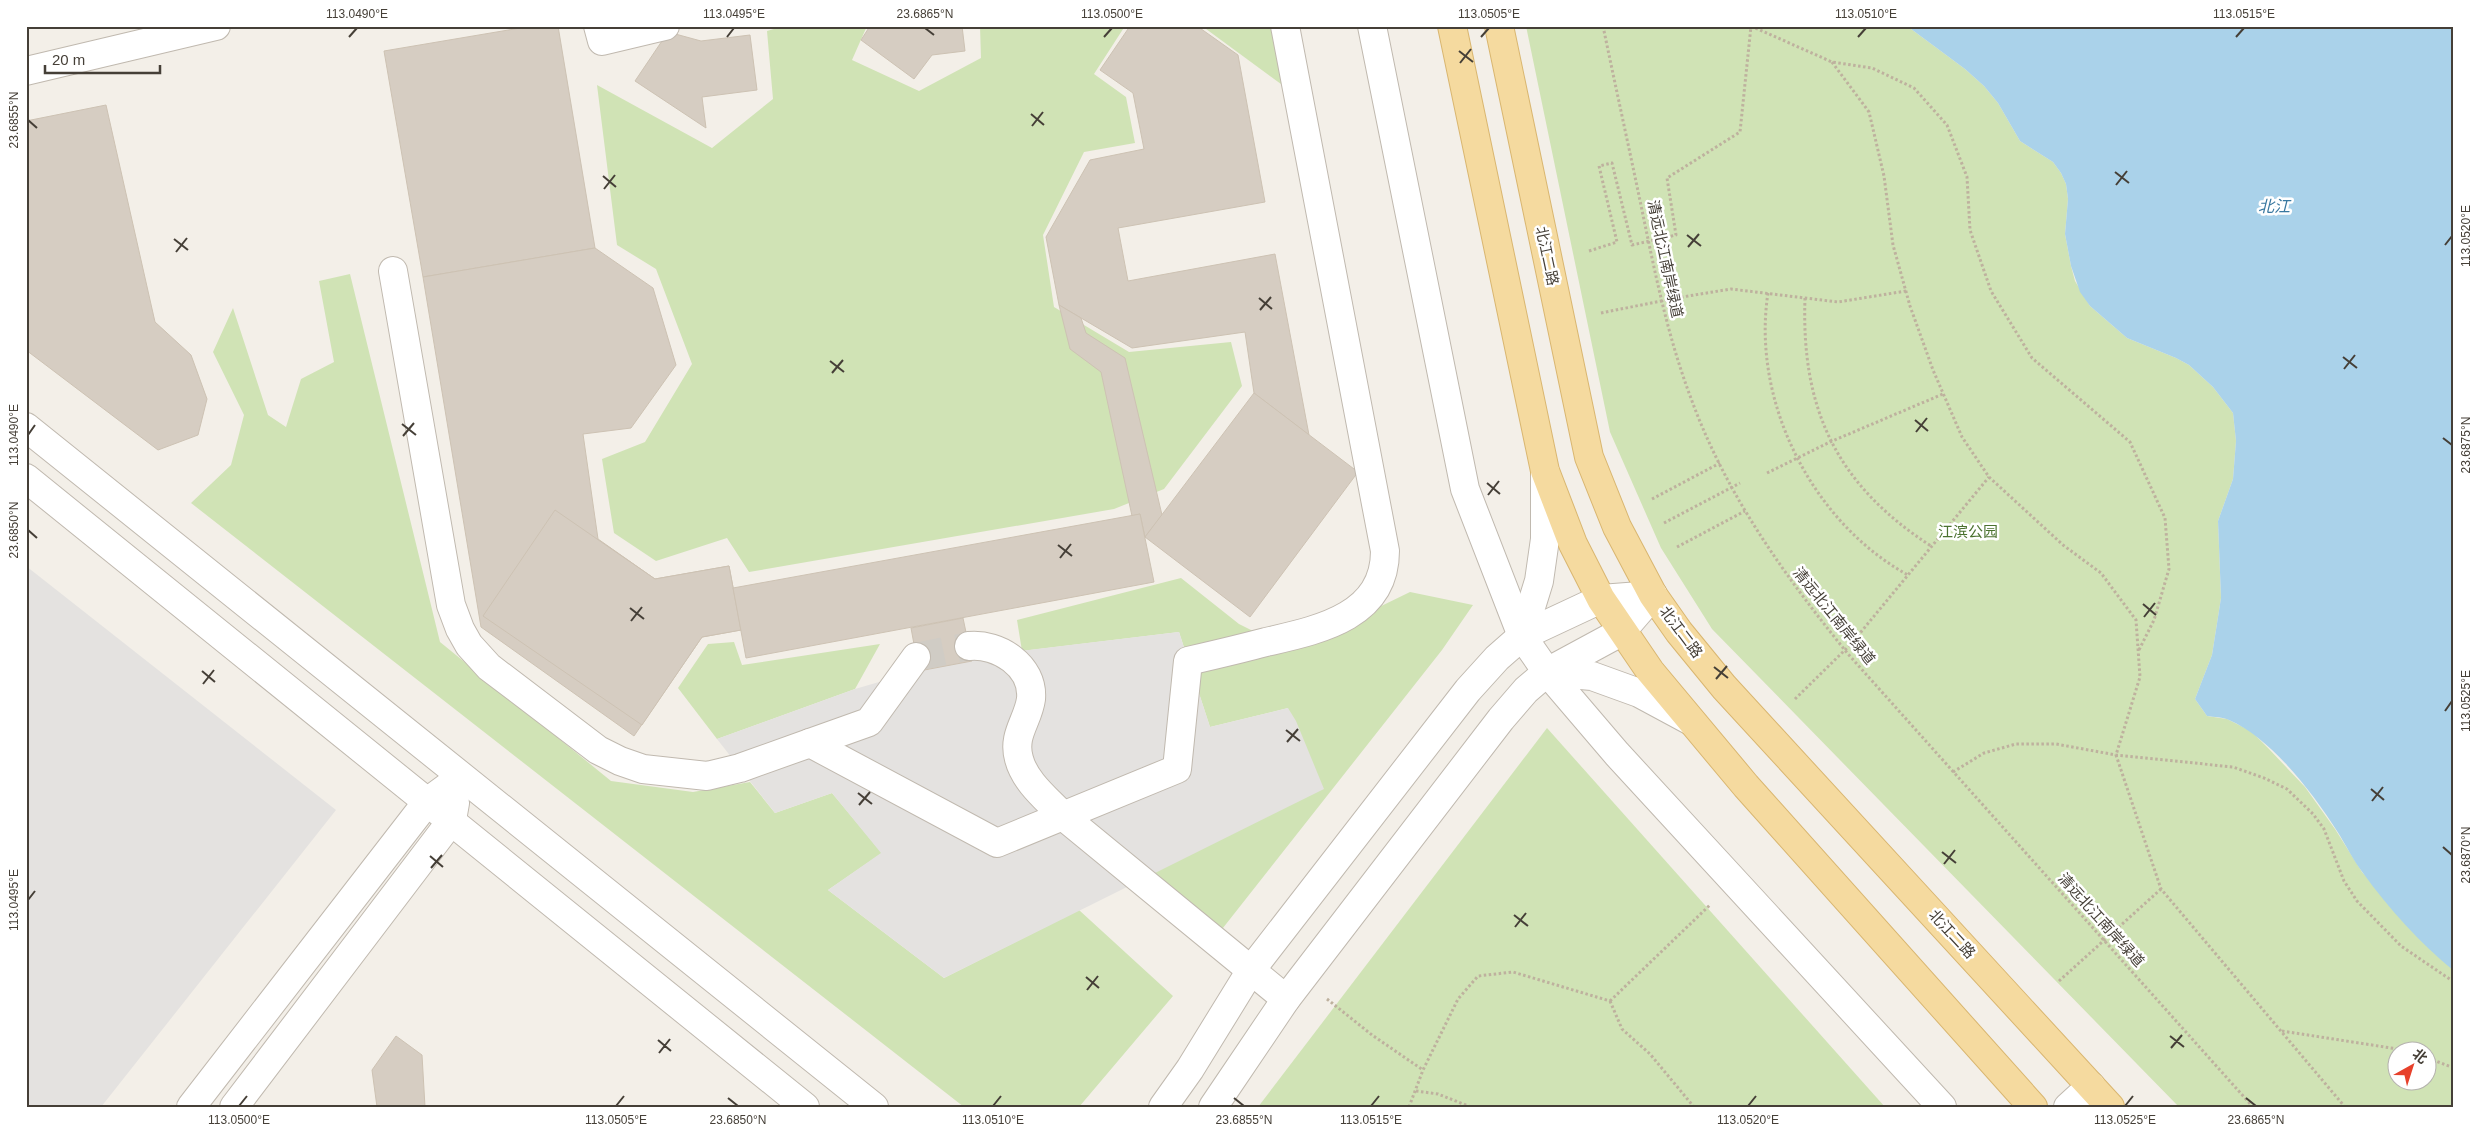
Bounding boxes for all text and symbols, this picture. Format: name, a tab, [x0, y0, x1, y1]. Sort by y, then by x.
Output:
text: 113.0490°E	[326, 7, 388, 21]
text: 113.0495°E	[703, 7, 765, 21]
text: 23.6865°N	[897, 7, 953, 21]
text: 113.0500°E	[1081, 7, 1143, 21]
text: 113.0505°E	[1458, 7, 1520, 21]
text: 113.0510°E	[1835, 7, 1897, 21]
text: 113.0515°E	[2213, 7, 2275, 21]
scale bar	[45, 42, 160, 74]
text: 20 m	[52, 51, 85, 68]
text: 23.6855°N	[7, 92, 21, 148]
street label: 清远北江南岸绿道	[1645, 198, 1686, 319]
water label: 北江	[2258, 198, 2292, 215]
text: 113.0520°E	[2459, 205, 2473, 267]
street label: 北江二路	[1533, 225, 1562, 287]
text: 113.0490°E	[7, 404, 21, 466]
text: 23.6875°N	[2459, 417, 2473, 473]
text: 23.6850°N	[7, 502, 21, 558]
park label: 江滨公园	[1938, 523, 1998, 540]
street label: 清远北江南岸绿道	[1790, 564, 1879, 668]
street label: 北江二路	[1657, 603, 1706, 661]
text: 113.0525°E	[2459, 670, 2473, 732]
text: 23.6870°N	[2459, 827, 2473, 883]
text: 113.0495°E	[7, 869, 21, 931]
street label: 清远北江南岸绿道	[2055, 869, 2148, 970]
street label: 北江二路	[1926, 906, 1979, 961]
north arrow	[2388, 1040, 2438, 1090]
text: 北	[2410, 1045, 2431, 1067]
text: 113.0500°E	[208, 1113, 270, 1127]
text: 113.0505°E	[585, 1113, 647, 1127]
text: 23.6850°N	[710, 1113, 766, 1127]
text: 113.0510°E	[962, 1113, 1024, 1127]
text: 23.6855°N	[1216, 1113, 1272, 1127]
text: 113.0515°E	[1340, 1113, 1402, 1127]
text: 113.0520°E	[1717, 1113, 1779, 1127]
text: 113.0525°E	[2094, 1113, 2156, 1127]
text: 23.6865°N	[2228, 1113, 2284, 1127]

